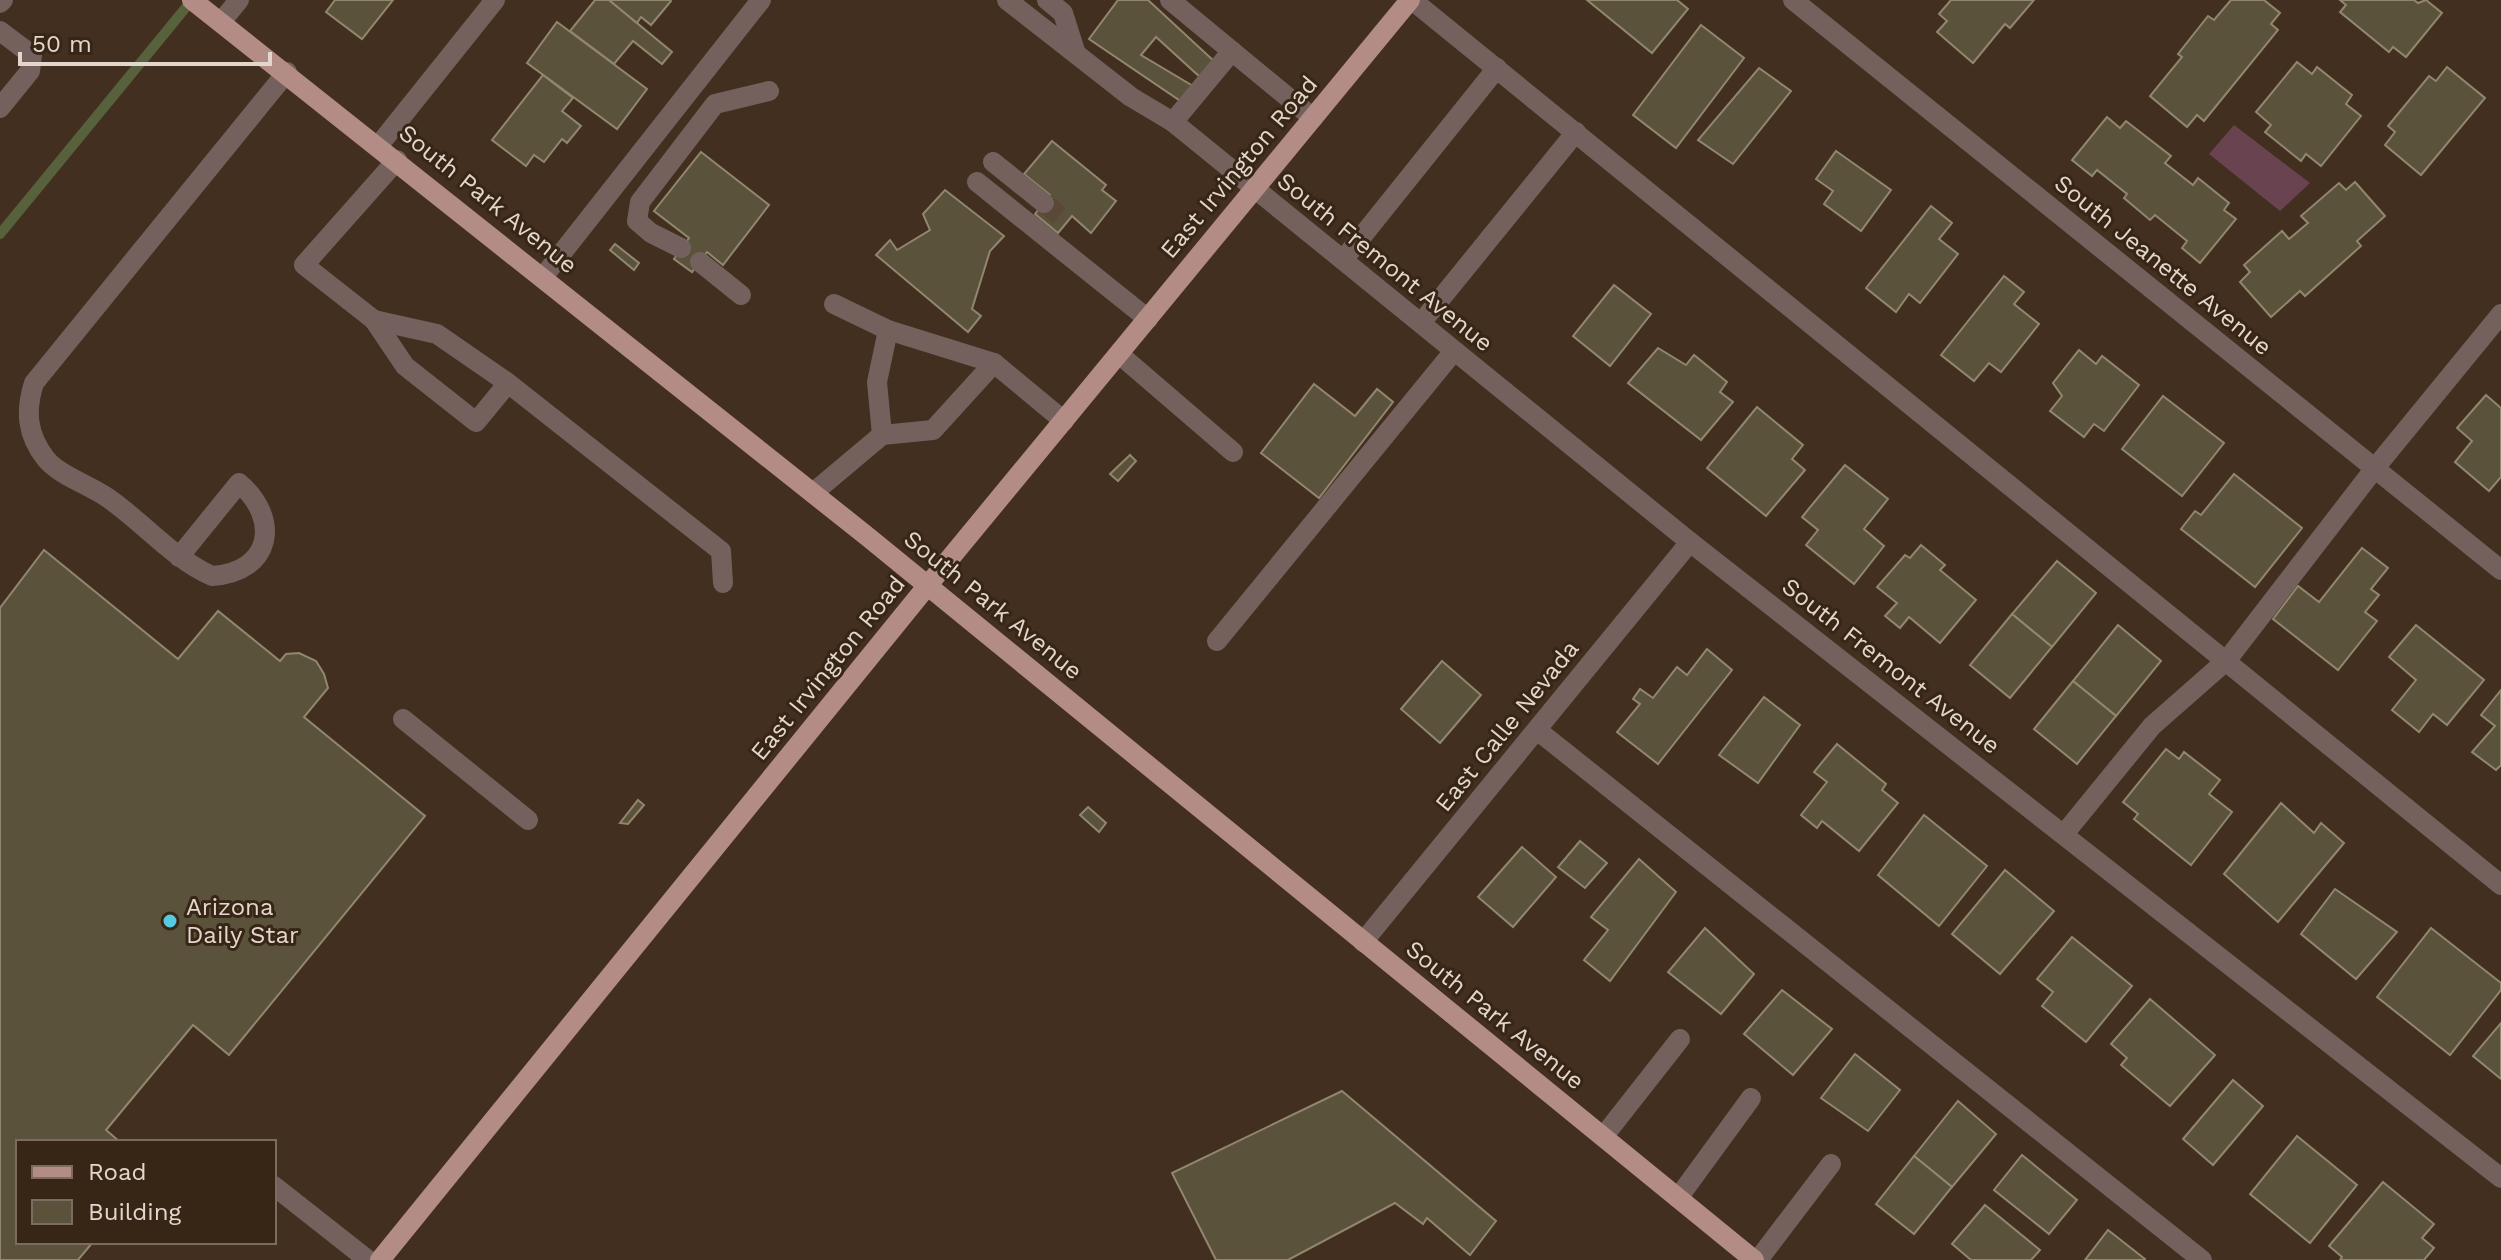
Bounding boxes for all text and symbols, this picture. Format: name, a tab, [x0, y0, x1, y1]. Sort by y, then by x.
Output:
scale bar	[20, 16, 270, 66]
text: 50 m	[32, 30, 92, 58]
street label: East Irvington Road	[1155, 70, 1323, 264]
street label: South Park Avenue	[393, 119, 583, 279]
street label: South Fremont Avenue	[1272, 167, 1498, 357]
street label: South Jeanette Avenue	[2049, 169, 2277, 361]
street label: South Park Avenue	[898, 525, 1088, 685]
street label: East Irvington Road	[745, 570, 911, 766]
street label: South Fremont Avenue	[1776, 572, 2006, 760]
street label: East Calle Nevada	[1429, 635, 1585, 817]
place label: Arizona Daily Star	[186, 893, 299, 949]
marker: Arizona Daily Star	[161, 912, 179, 930]
street label: South Park Avenue	[1400, 935, 1590, 1095]
legend	[16, 1140, 276, 1244]
text: Road	[88, 1158, 147, 1186]
text: Building	[88, 1198, 181, 1226]

